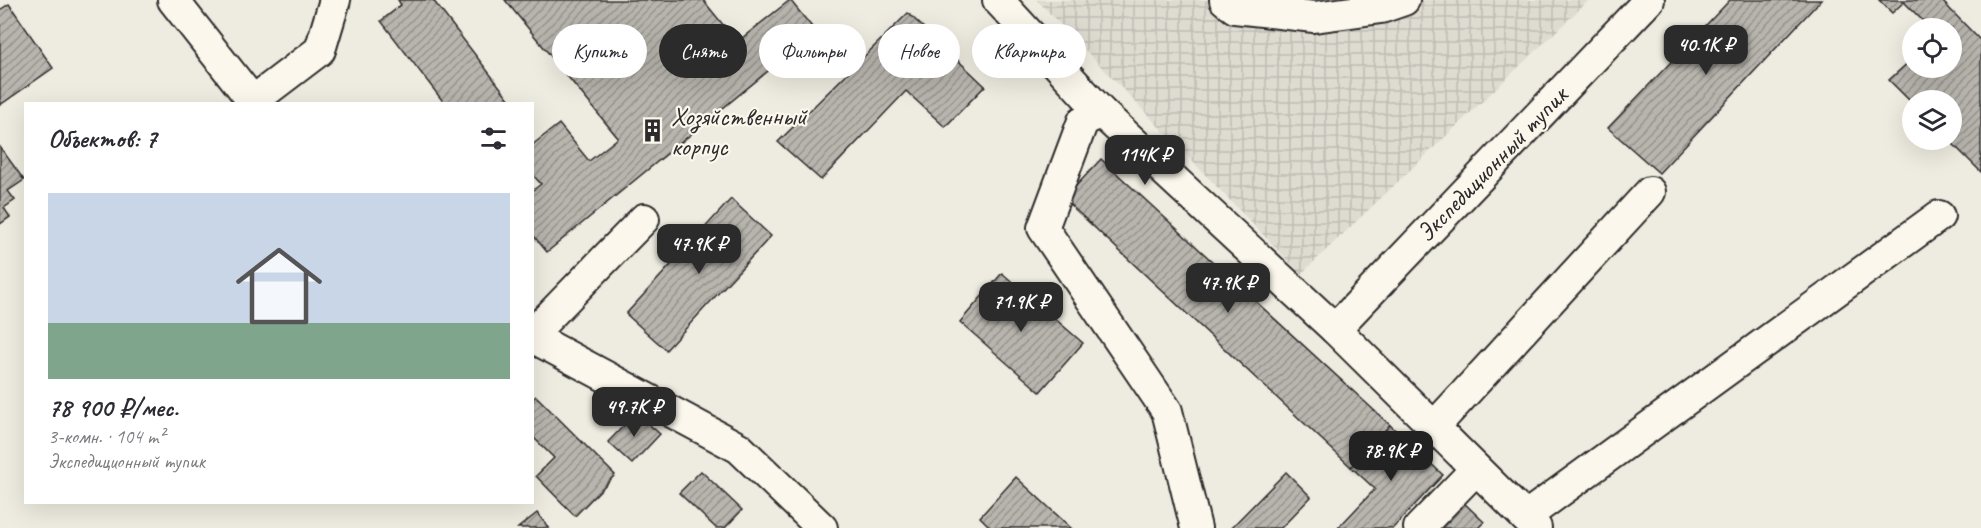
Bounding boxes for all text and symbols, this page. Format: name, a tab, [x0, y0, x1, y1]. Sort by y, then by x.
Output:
map controls	[1902, 18, 1962, 150]
button: locate	[1902, 18, 1962, 78]
chip: Купить	[552, 24, 647, 78]
chip: Снять	[659, 24, 747, 78]
chip: Фильтры	[759, 24, 866, 78]
chip: Новое	[878, 24, 960, 78]
chip: Квартира	[972, 24, 1086, 78]
pin: 40.1K ₽	[1651, 25, 1761, 76]
text: 40.1K ₽	[1678, 32, 1734, 57]
street label: Экспедиционный тупик	[1409, 78, 1576, 249]
button: layers	[1902, 90, 1962, 150]
place label: Хозяйственный корпус	[671, 100, 809, 163]
building icon: Хозяйственный корпус	[640, 118, 666, 144]
text: Объектов: 7	[48, 122, 157, 155]
icon: filters	[477, 122, 510, 155]
pin: 114K ₽	[1096, 135, 1194, 186]
text: 114K ₽	[1119, 142, 1171, 167]
pin: 47.9K ₽	[644, 224, 754, 275]
text: 47.9K ₽	[671, 231, 727, 256]
icon: home	[225, 232, 333, 340]
pin: 47.9K ₽	[1173, 263, 1283, 314]
text: 47.9K ₽	[1200, 270, 1256, 295]
pin: 71.9K ₽	[966, 282, 1076, 333]
text: 71.9K ₽	[993, 289, 1049, 314]
pin: 49.7K ₽	[579, 387, 689, 438]
text: 78 900 ₽/мес.	[48, 391, 179, 424]
text: 49.7K ₽	[606, 394, 662, 419]
text: 3-комн. · 104 m²	[48, 424, 165, 449]
pin: 78.9K ₽	[1336, 431, 1446, 482]
text: 78.9K ₽	[1363, 438, 1419, 463]
text: Экспедиционный тупик	[48, 449, 205, 474]

